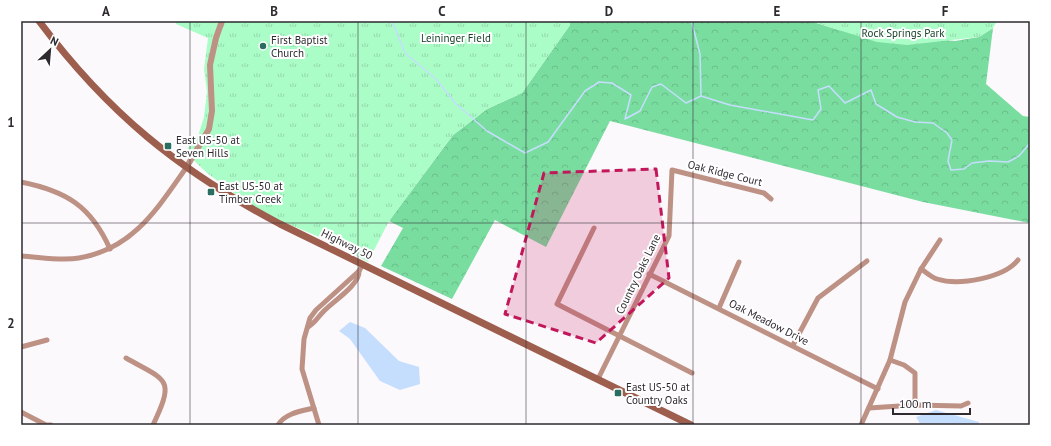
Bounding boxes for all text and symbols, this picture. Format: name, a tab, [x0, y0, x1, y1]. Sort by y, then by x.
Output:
text: A	[102, 3, 110, 20]
text: B	[270, 3, 278, 20]
text: C	[438, 3, 446, 20]
text: D	[605, 3, 613, 20]
text: E	[774, 3, 781, 20]
text: F	[942, 3, 949, 20]
park label: Rock Springs Park	[862, 26, 945, 40]
north arrow	[30, 30, 70, 70]
park label: Leininger Field	[421, 31, 491, 45]
text: N	[48, 33, 61, 49]
place label: First Baptist Church	[271, 33, 328, 60]
marker: First Baptist Church	[258, 41, 268, 51]
text: 1	[7, 114, 15, 131]
place label: East US-50 at Seven Hills	[176, 133, 240, 160]
marker: East US-50 at Seven Hills	[163, 141, 173, 151]
street label: Oak Ridge Court	[686, 157, 764, 189]
place label: East US-50 at Timber Creek	[219, 179, 283, 206]
marker: East US-50 at Timber Creek	[206, 187, 216, 197]
street label: Highway 50	[319, 226, 375, 262]
street label: Country Oaks Lane	[613, 231, 664, 316]
street label: Oak Meadow Drive	[727, 296, 812, 348]
text: 2	[7, 315, 15, 332]
place label: East US-50 at Country Oaks	[626, 380, 690, 407]
marker: East US-50 at Country Oaks	[613, 388, 623, 398]
scale bar	[893, 390, 970, 416]
text: 100 m	[899, 396, 932, 411]

